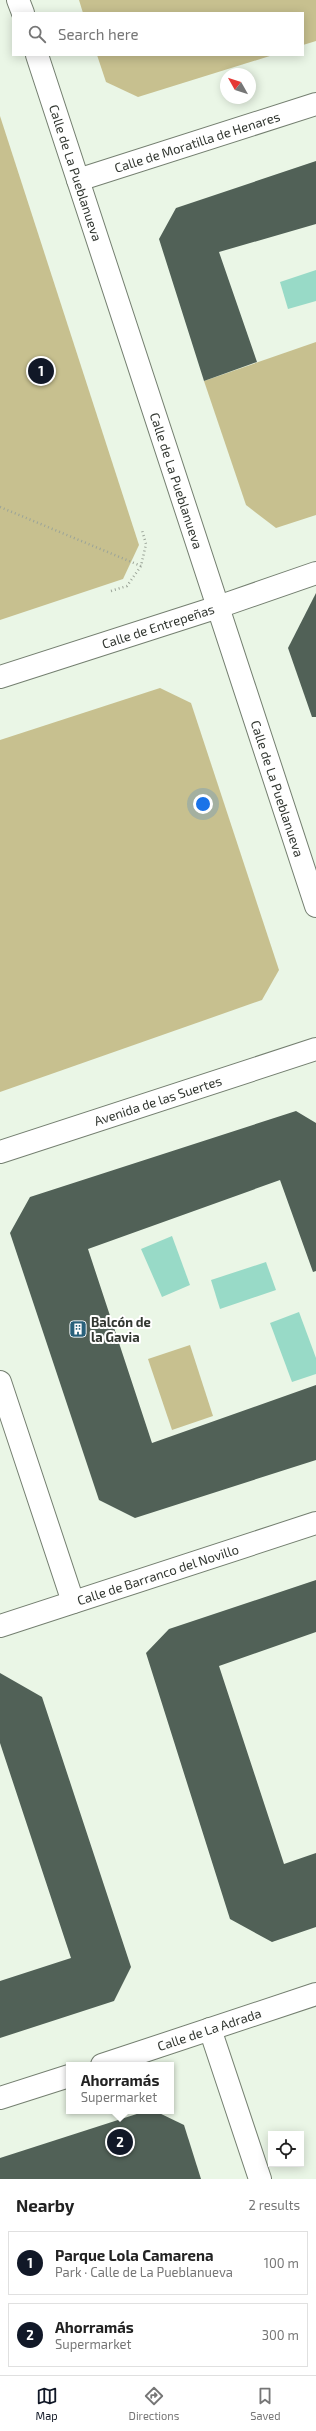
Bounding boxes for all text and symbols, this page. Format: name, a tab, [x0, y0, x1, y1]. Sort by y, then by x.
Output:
search box	[12, 12, 304, 56]
icon: search	[26, 23, 48, 45]
text: Search here	[58, 25, 139, 43]
north arrow	[220, 68, 256, 104]
street label: Calle de La Pueblanueva	[46, 103, 105, 243]
street label: Calle de Moratilla de Henares	[112, 108, 282, 176]
pin: 1	[28, 356, 54, 386]
street label: Calle de La Pueblanueva	[147, 410, 206, 551]
street label: Calle de Entrepeñas	[100, 601, 216, 652]
street label: Calle de La Pueblanueva	[248, 718, 307, 859]
your location	[193, 794, 213, 814]
street label: Avenida de las Suertes	[92, 1072, 224, 1129]
place label: Balcón de la Gavia	[91, 1314, 151, 1345]
building icon: Balcón de la Gavia	[68, 1319, 88, 1339]
street label: Calle de Barranco del Novillo	[75, 1541, 241, 1608]
street label: Calle de La Adrada	[155, 2005, 263, 2054]
popup	[66, 2062, 174, 2114]
text: Ahorramás	[81, 2071, 159, 2089]
text: Supermarket	[81, 2089, 157, 2105]
pin: 2	[107, 2127, 133, 2157]
map controls	[268, 2131, 304, 2167]
button: locate	[268, 2131, 304, 2167]
text: Nearby	[16, 2195, 74, 2215]
text: 2 results	[248, 2197, 300, 2213]
text: Parque Lola Camarena	[55, 2246, 214, 2264]
text: 1	[27, 2255, 33, 2271]
text: 100 m	[264, 2255, 299, 2271]
text: Park · Calle de La Pueblanueva	[55, 2264, 233, 2280]
text: Ahorramás	[55, 2318, 134, 2336]
text: 2	[26, 2327, 34, 2343]
text: 300 m	[262, 2327, 299, 2343]
text: Supermarket	[55, 2336, 132, 2352]
tab: Map	[36, 2385, 58, 2422]
tab: Directions	[129, 2385, 179, 2422]
tab: Saved	[250, 2385, 281, 2422]

